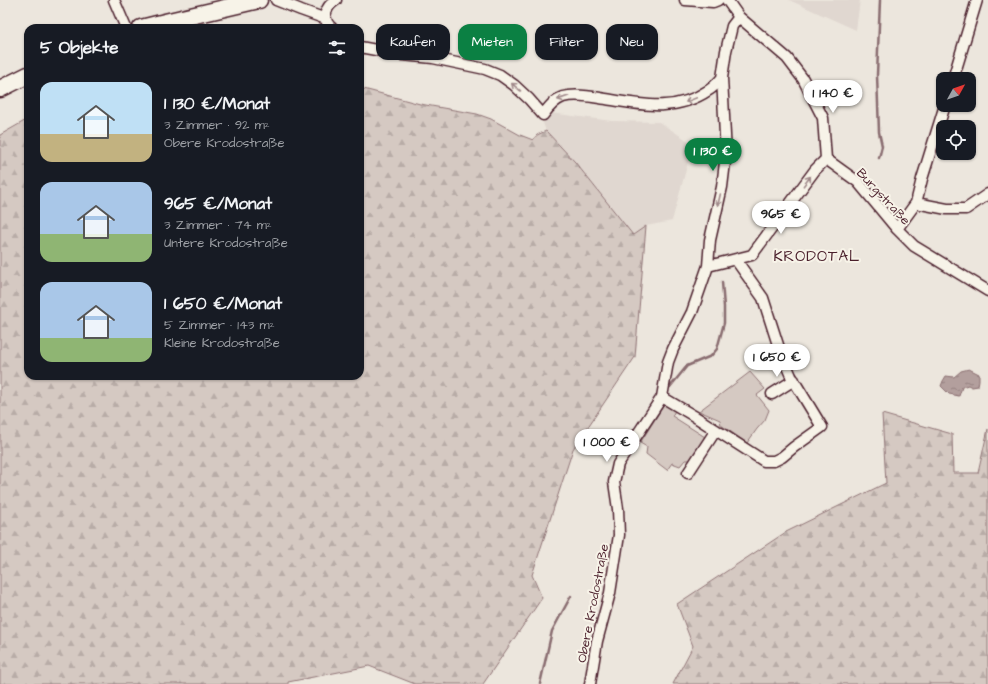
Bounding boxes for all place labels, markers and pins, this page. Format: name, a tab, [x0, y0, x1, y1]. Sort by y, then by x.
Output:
pin: 1 140 €	[796, 80, 870, 114]
pin: 1 130 €	[676, 138, 750, 172]
pin: 965 €	[753, 201, 809, 235]
pin: 1 650 €	[740, 344, 814, 378]
pin: 1 000 €	[570, 429, 644, 463]

